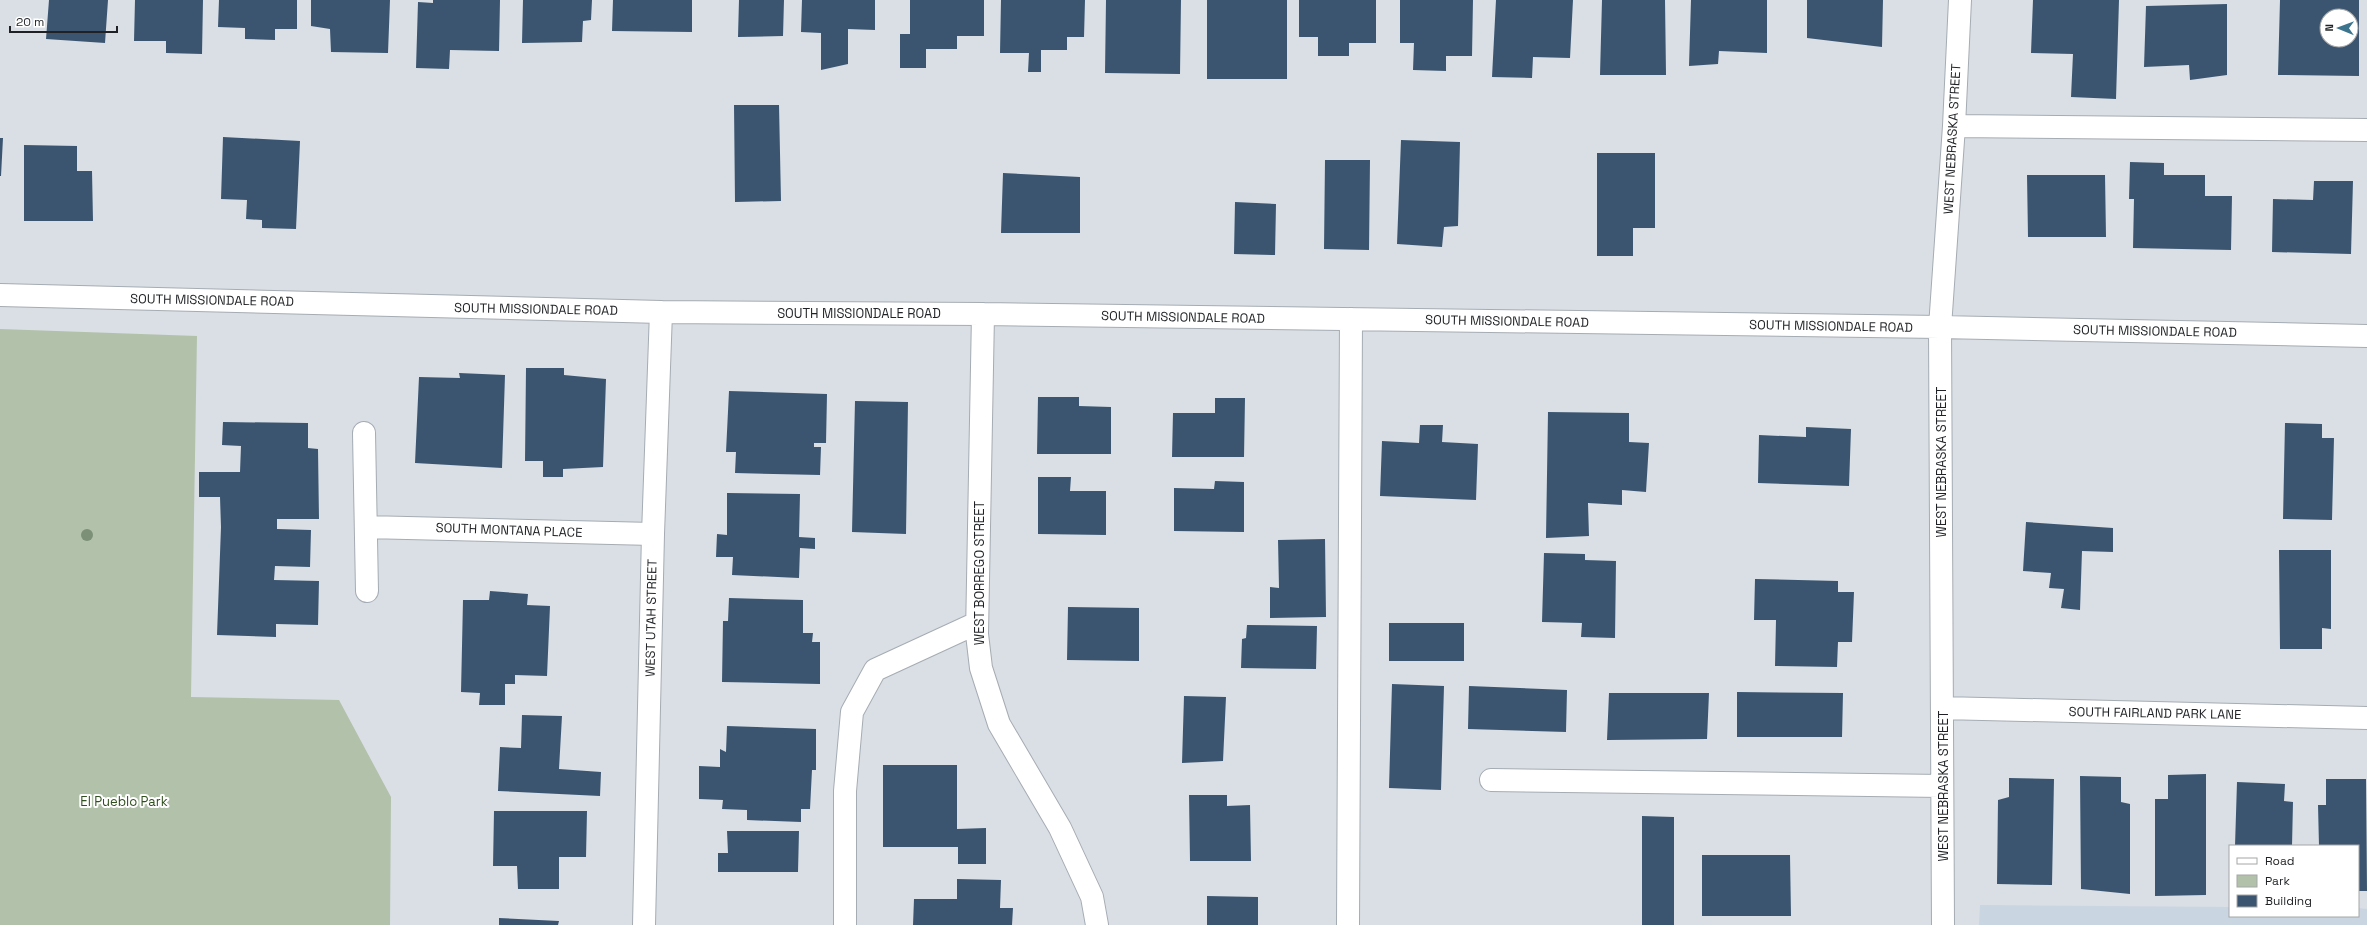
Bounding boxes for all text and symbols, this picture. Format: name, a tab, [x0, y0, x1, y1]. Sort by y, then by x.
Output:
scale bar	[10, 8, 117, 34]
north arrow	[2319, 8, 2359, 48]
text: 20 m	[16, 14, 44, 30]
text: N	[2322, 24, 2336, 32]
street label: WEST NEBRASKA STREET	[1940, 63, 1964, 215]
street label: SOUTH MISSIONDALE ROAD	[130, 290, 294, 310]
street label: SOUTH MISSIONDALE ROAD	[454, 299, 618, 319]
street label: SOUTH MISSIONDALE ROAD	[777, 305, 941, 322]
street label: SOUTH MISSIONDALE ROAD	[1101, 307, 1265, 327]
street label: SOUTH MISSIONDALE ROAD	[1425, 311, 1589, 331]
street label: SOUTH MISSIONDALE ROAD	[1749, 316, 1913, 336]
street label: SOUTH MISSIONDALE ROAD	[2073, 321, 2237, 341]
street label: WEST NEBRASKA STREET	[1933, 386, 1950, 537]
street label: WEST BORREGO STREET	[971, 501, 988, 645]
street label: SOUTH MONTANA PLACE	[435, 519, 583, 541]
street label: WEST UTAH STREET	[641, 559, 661, 677]
street label: SOUTH FAIRLAND PARK LANE	[2069, 703, 2241, 723]
street label: WEST NEBRASKA STREET	[1935, 710, 1952, 861]
park label: El Pueblo Park	[80, 793, 168, 810]
legend	[2229, 845, 2359, 917]
text: Road	[2265, 853, 2294, 869]
text: Park	[2265, 873, 2290, 889]
text: Building	[2265, 893, 2312, 909]

